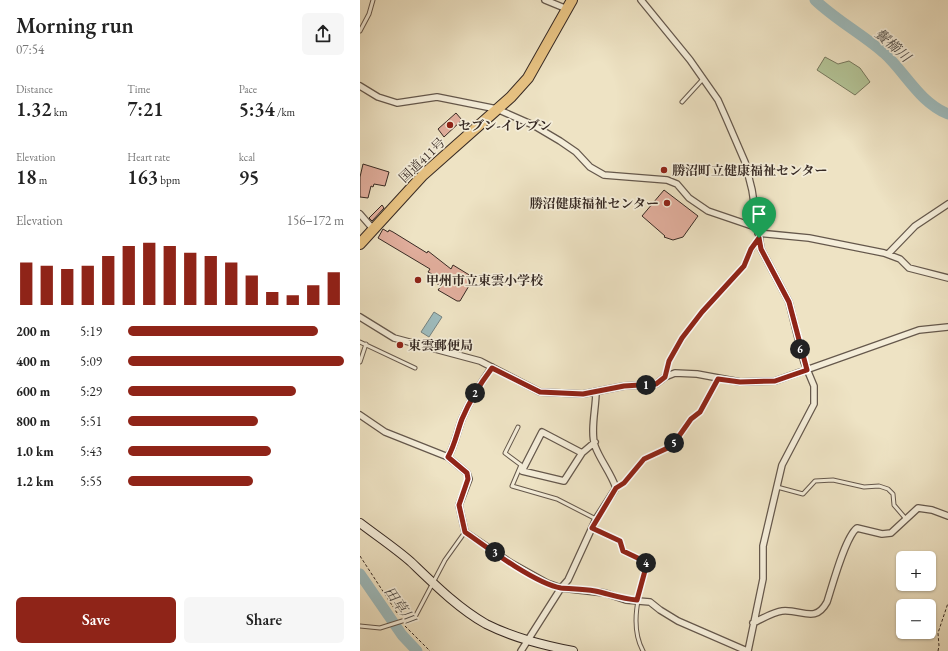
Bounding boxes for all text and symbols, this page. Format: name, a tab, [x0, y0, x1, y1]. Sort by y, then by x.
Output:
text: Morning run	[16, 11, 134, 40]
button: share	[302, 13, 344, 55]
water label: 鬢櫛川	[871, 24, 916, 67]
text: 07:54	[16, 41, 44, 58]
text: Distance	[16, 82, 53, 96]
text: Time	[127, 82, 150, 96]
text: Pace	[239, 82, 257, 96]
text: 1.32	[16, 96, 52, 122]
text: 7:21	[127, 96, 164, 122]
text: 5:34	[239, 96, 275, 122]
text: km	[52, 105, 68, 119]
text: /km	[275, 105, 295, 119]
place label: セブン-イレブン	[458, 117, 552, 134]
marker: セブン-イレブン	[445, 120, 455, 130]
street label: 国道411号	[395, 134, 449, 186]
text: Elevation	[16, 150, 56, 164]
text: Heart rate	[127, 150, 170, 164]
text: kcal	[239, 150, 255, 164]
place label: 勝沼町立健康福祉センター	[672, 162, 827, 179]
text: 18	[16, 164, 37, 190]
text: 163	[127, 164, 158, 190]
text: 95	[239, 164, 259, 190]
marker: 勝沼町立健康福祉センター	[659, 165, 669, 175]
text: m	[37, 173, 47, 187]
text: bpm	[158, 173, 180, 187]
place label: 勝沼健康福祉センター	[530, 195, 659, 212]
pin	[742, 197, 776, 238]
marker: 勝沼健康福祉センター	[662, 198, 672, 208]
icon: arrive	[748, 203, 770, 225]
text: Elevation	[16, 212, 63, 229]
text: 156–172 m	[287, 212, 344, 229]
place label: 甲州市立東雲小学校	[426, 272, 544, 289]
marker: 甲州市立東雲小学校	[413, 275, 423, 285]
text: 200 m	[16, 323, 50, 340]
text: 5:19	[80, 323, 102, 340]
place label: 東雲郵便局	[408, 337, 473, 354]
pin: 6	[790, 339, 810, 359]
marker: 東雲郵便局	[395, 340, 405, 350]
text: 6	[797, 342, 803, 356]
text: 400 m	[16, 353, 50, 370]
text: 5:09	[80, 353, 102, 370]
pin: 1	[636, 375, 656, 395]
text: 1	[643, 378, 649, 392]
text: 600 m	[16, 383, 50, 400]
text: 5:29	[80, 383, 102, 400]
pin: 2	[465, 383, 485, 403]
text: 2	[472, 386, 478, 400]
text: 800 m	[16, 413, 50, 430]
text: 5:51	[80, 413, 102, 430]
pin: 5	[664, 433, 684, 453]
text: 5	[671, 436, 677, 450]
text: 1.0 km	[16, 443, 54, 460]
text: 5:43	[80, 443, 102, 460]
text: 1.2 km	[16, 473, 54, 490]
text: 5:55	[80, 473, 102, 490]
pin: 3	[485, 542, 505, 562]
text: 3	[492, 545, 498, 559]
map controls	[896, 551, 936, 639]
button: +	[896, 551, 936, 591]
pin: 4	[636, 553, 656, 573]
text: 4	[643, 556, 649, 570]
water label: 田草川	[381, 583, 421, 629]
button: Save	[16, 597, 176, 643]
button: Share	[184, 597, 344, 643]
button: −	[896, 599, 936, 639]

